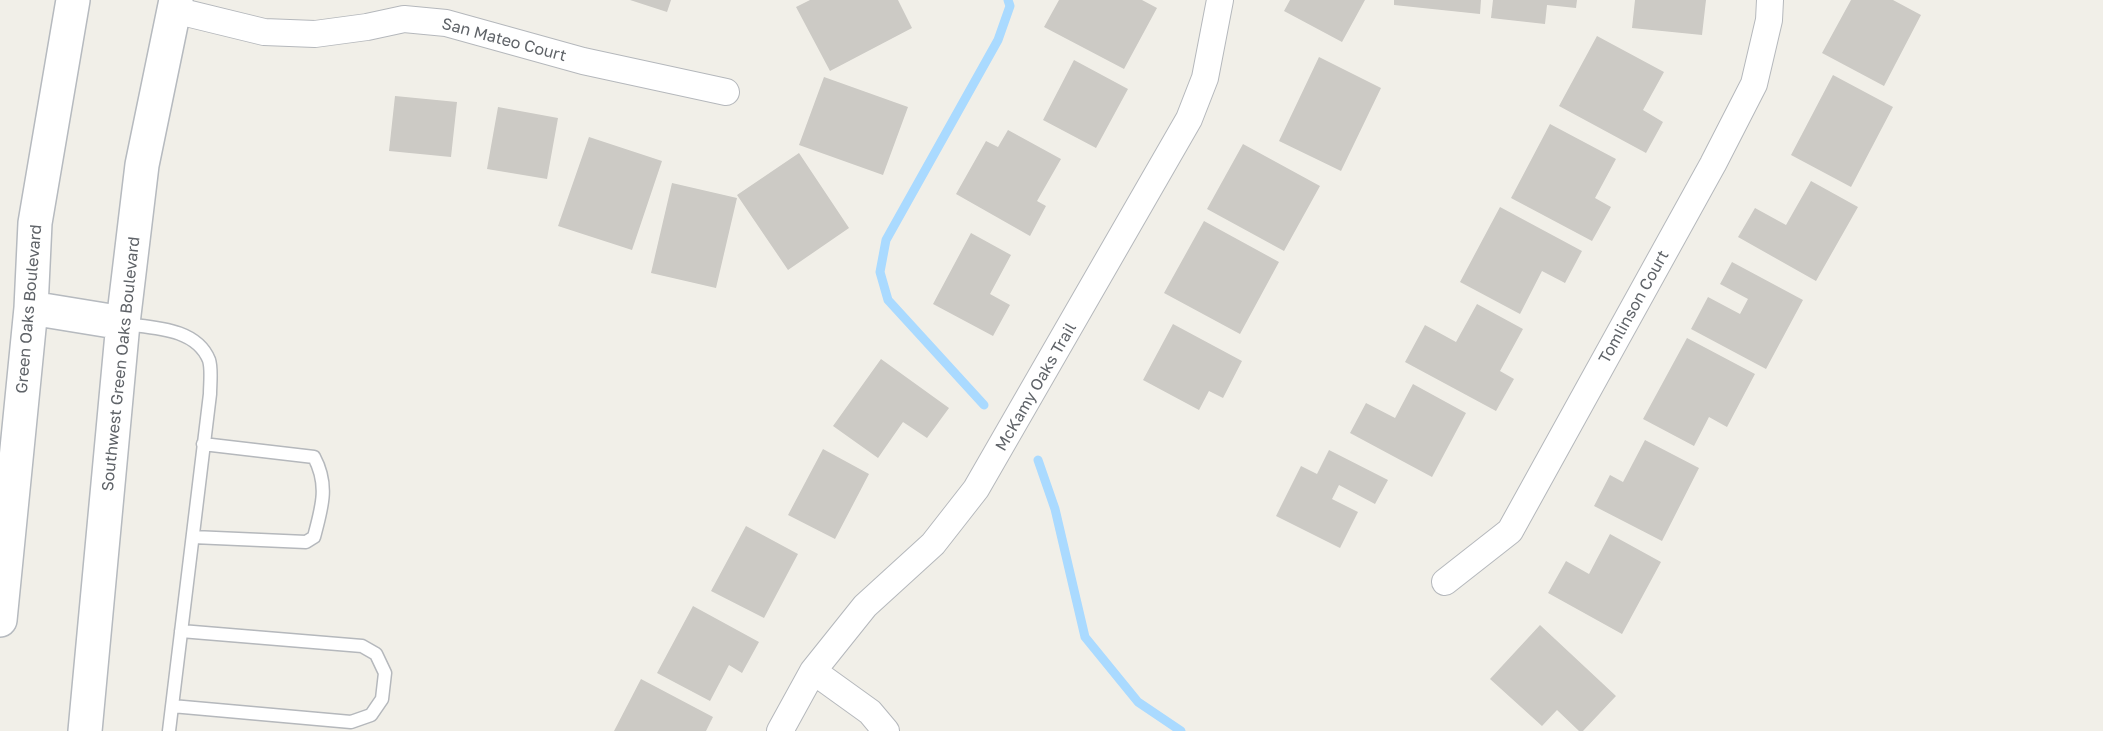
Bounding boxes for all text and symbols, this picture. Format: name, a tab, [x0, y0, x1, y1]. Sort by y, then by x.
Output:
street label: San Mateo Court	[440, 14, 568, 66]
street label: Green Oaks Boulevard	[12, 224, 46, 394]
street label: Southwest Green Oaks Boulevard	[98, 236, 144, 492]
street label: Tomlinson Court	[1595, 247, 1673, 367]
street label: McKamy Oaks Trail	[992, 320, 1080, 454]

